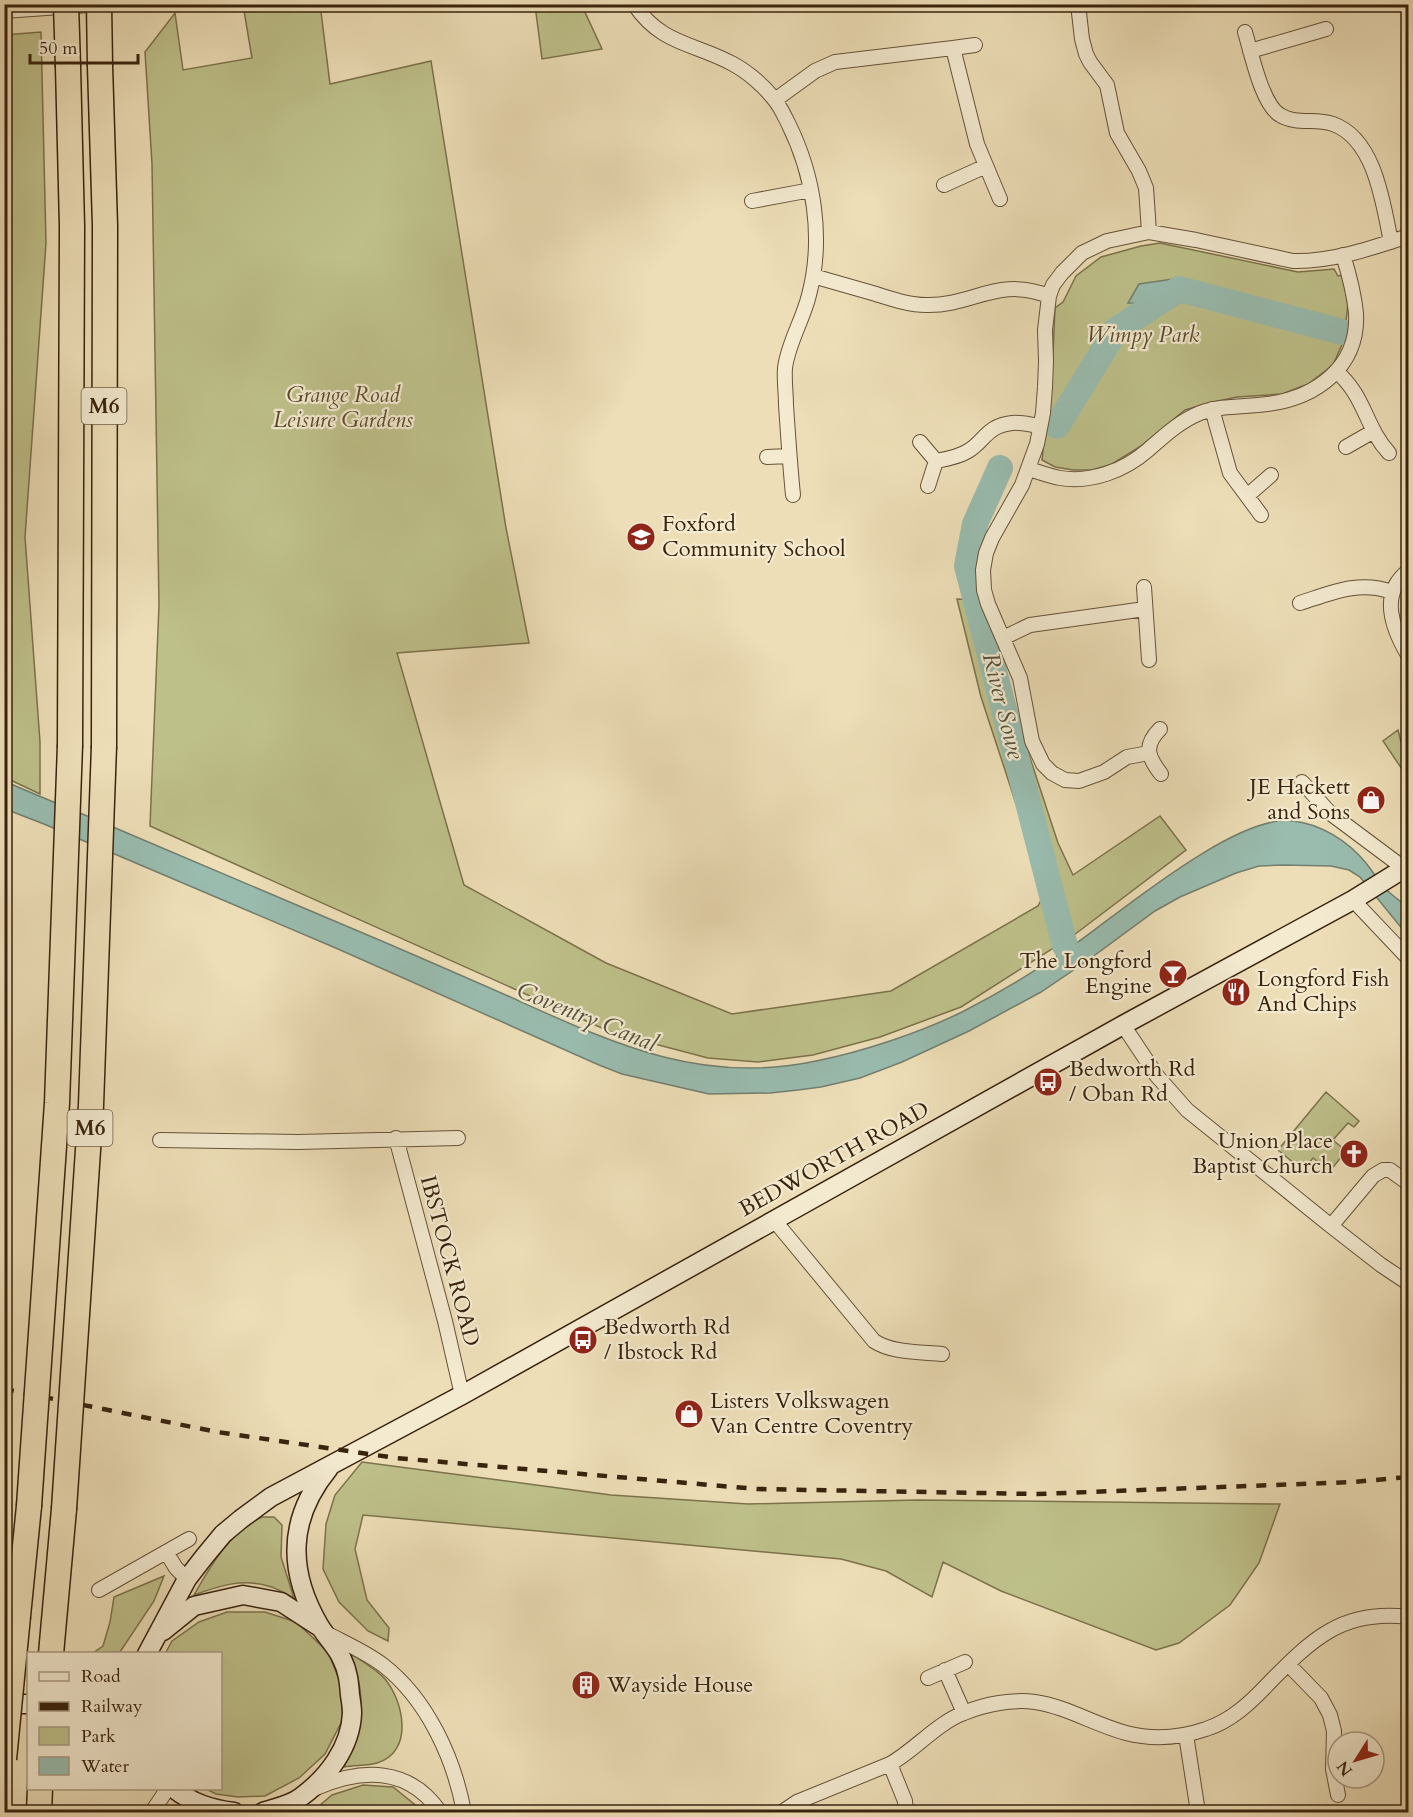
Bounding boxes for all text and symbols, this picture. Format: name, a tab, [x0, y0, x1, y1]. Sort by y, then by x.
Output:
scale bar	[30, 27, 138, 65]
text: 50 m	[39, 36, 78, 61]
park label: Wimpy Park	[1087, 320, 1200, 350]
park label: Grange Road Leisure Gardens	[273, 380, 414, 435]
road number: M6	[82, 388, 126, 424]
place label: Foxford Community School	[662, 509, 846, 564]
school or university icon: Foxford Community School	[625, 521, 657, 553]
water label: River Sowe	[974, 649, 1032, 763]
place label: JE Hackett and Sons	[1246, 772, 1350, 827]
shop icon: JE Hackett and Sons	[1355, 784, 1387, 816]
place label: The Longford Engine	[1020, 946, 1152, 1001]
bar icon: The Longford Engine	[1157, 958, 1189, 990]
place label: Longford Fish And Chips	[1257, 964, 1389, 1019]
water label: Coventry Canal	[512, 974, 664, 1061]
restaurant icon: Longford Fish And Chips	[1220, 976, 1252, 1008]
place label: Bedworth Rd / Oban Rd	[1069, 1054, 1195, 1109]
bus stop icon: Bedworth Rd / Oban Rd	[1032, 1066, 1064, 1098]
street label: BEDWORTH ROAD	[733, 1094, 935, 1224]
road number: M6	[68, 1110, 112, 1146]
place label: Union Place Baptist Church	[1192, 1126, 1333, 1181]
church icon: Union Place Baptist Church	[1338, 1138, 1370, 1170]
street label: IBSTOCK ROAD	[413, 1172, 487, 1350]
place label: Bedworth Rd / Ibstock Rd	[604, 1312, 730, 1367]
bus stop icon: Bedworth Rd / Ibstock Rd	[567, 1324, 599, 1356]
place label: Listers Volkswagen Van Centre Coventry	[710, 1386, 914, 1441]
shop icon: Listers Volkswagen Van Centre Coventry	[673, 1398, 705, 1430]
legend	[27, 1652, 222, 1790]
text: Road	[81, 1664, 121, 1689]
building icon: Wayside House	[570, 1669, 602, 1701]
place label: Wayside House	[606, 1670, 753, 1700]
text: Railway	[81, 1694, 143, 1719]
text: Park	[81, 1724, 116, 1749]
north arrow	[1326, 1730, 1386, 1790]
text: Water	[80, 1754, 130, 1779]
text: N	[1332, 1756, 1358, 1781]

